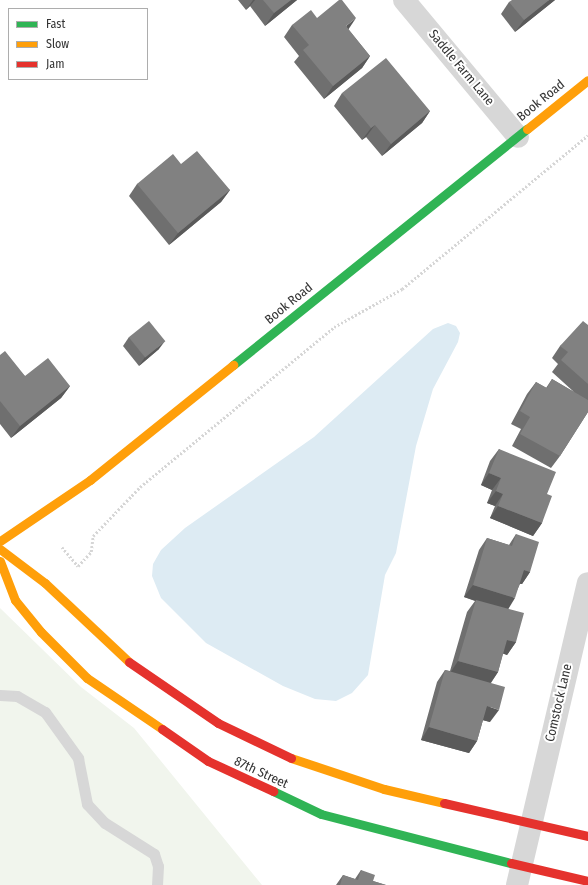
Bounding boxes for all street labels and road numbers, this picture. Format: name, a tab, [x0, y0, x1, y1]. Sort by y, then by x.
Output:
street label: Saddle Farm Lane	[425, 27, 497, 109]
street label: Book Road	[514, 77, 568, 125]
street label: Book Road	[262, 280, 316, 328]
street label: Comstock Lane	[542, 662, 576, 744]
street label: 87th Street	[232, 754, 290, 792]

